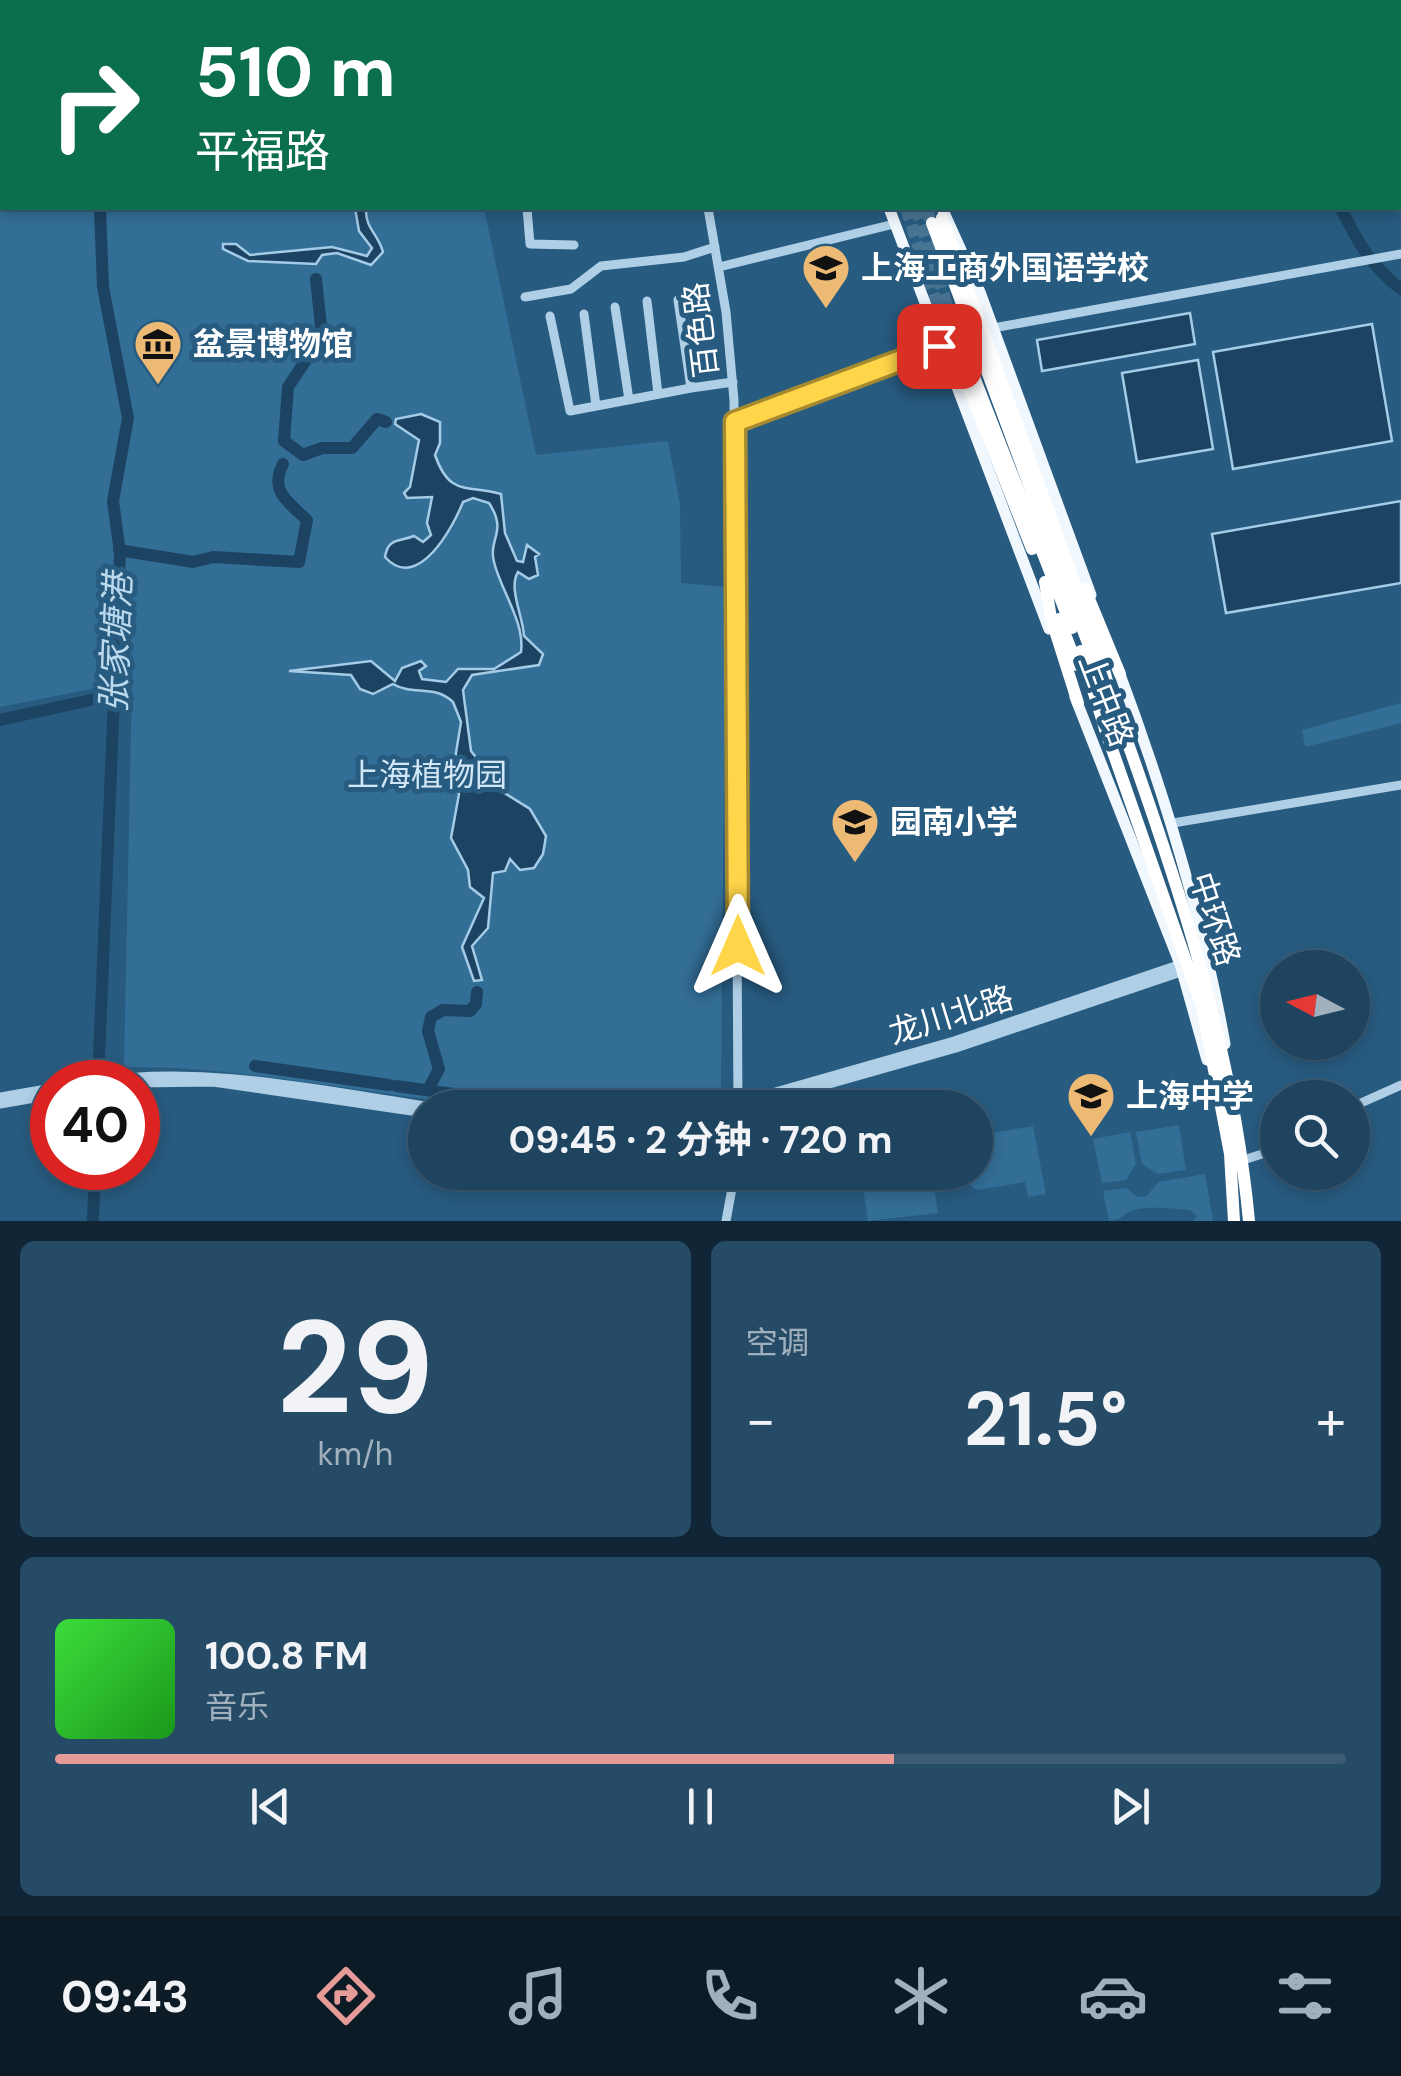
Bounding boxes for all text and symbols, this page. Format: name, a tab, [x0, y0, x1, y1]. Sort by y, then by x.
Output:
text: 510 m	[195, 27, 396, 118]
icon: right	[30, 40, 160, 170]
text: 平福路	[195, 122, 330, 181]
school or university icon: 上海工商外国语学校	[800, 242, 852, 310]
place label: 上海工商外国语学校	[861, 247, 1149, 289]
street label: 百色路	[674, 280, 728, 380]
pin	[897, 304, 982, 389]
museum icon: 盆景博物馆	[132, 318, 184, 386]
icon: arrive	[912, 319, 967, 374]
place label: 盆景博物馆	[193, 323, 353, 365]
water label: 张家塘港	[91, 567, 142, 714]
street label: 上中路	[1069, 648, 1143, 752]
park label: 上海植物园	[347, 754, 507, 796]
school or university icon: 园南小学	[829, 796, 881, 864]
place label: 园南小学	[890, 801, 1018, 843]
street label: 中环路	[1180, 867, 1250, 971]
position arrow	[686, 894, 790, 998]
north arrow	[1260, 950, 1370, 1060]
map controls	[1260, 950, 1370, 1190]
street label: 龙川北路	[884, 976, 1018, 1054]
speed limit sign: 40	[30, 1060, 160, 1190]
school or university icon: 上海中学	[1065, 1070, 1117, 1138]
place label: 上海中学	[1126, 1075, 1254, 1117]
button: search	[1260, 1080, 1370, 1190]
text: 09:45 · 2 分钟 · 720 m	[509, 1115, 892, 1165]
text: 29	[277, 1283, 434, 1452]
text: 空调	[746, 1322, 810, 1364]
text: 21.5°	[964, 1371, 1127, 1468]
text: −	[746, 1384, 776, 1456]
text: +	[1316, 1384, 1346, 1456]
text: km/h	[317, 1433, 393, 1475]
text: 100.8 FM	[205, 1631, 368, 1681]
text: 音乐	[205, 1686, 269, 1728]
icon: previous	[243, 1779, 298, 1834]
icon: pause	[673, 1779, 728, 1834]
icon: next	[1103, 1779, 1158, 1834]
icon: directions	[311, 1961, 381, 2031]
icon: music	[503, 1961, 573, 2031]
icon: phone	[695, 1961, 765, 2031]
icon: climate	[886, 1961, 956, 2031]
icon: car	[1078, 1961, 1148, 2031]
icon: filters	[1270, 1961, 1340, 2031]
text: 09:43	[61, 1967, 189, 2026]

